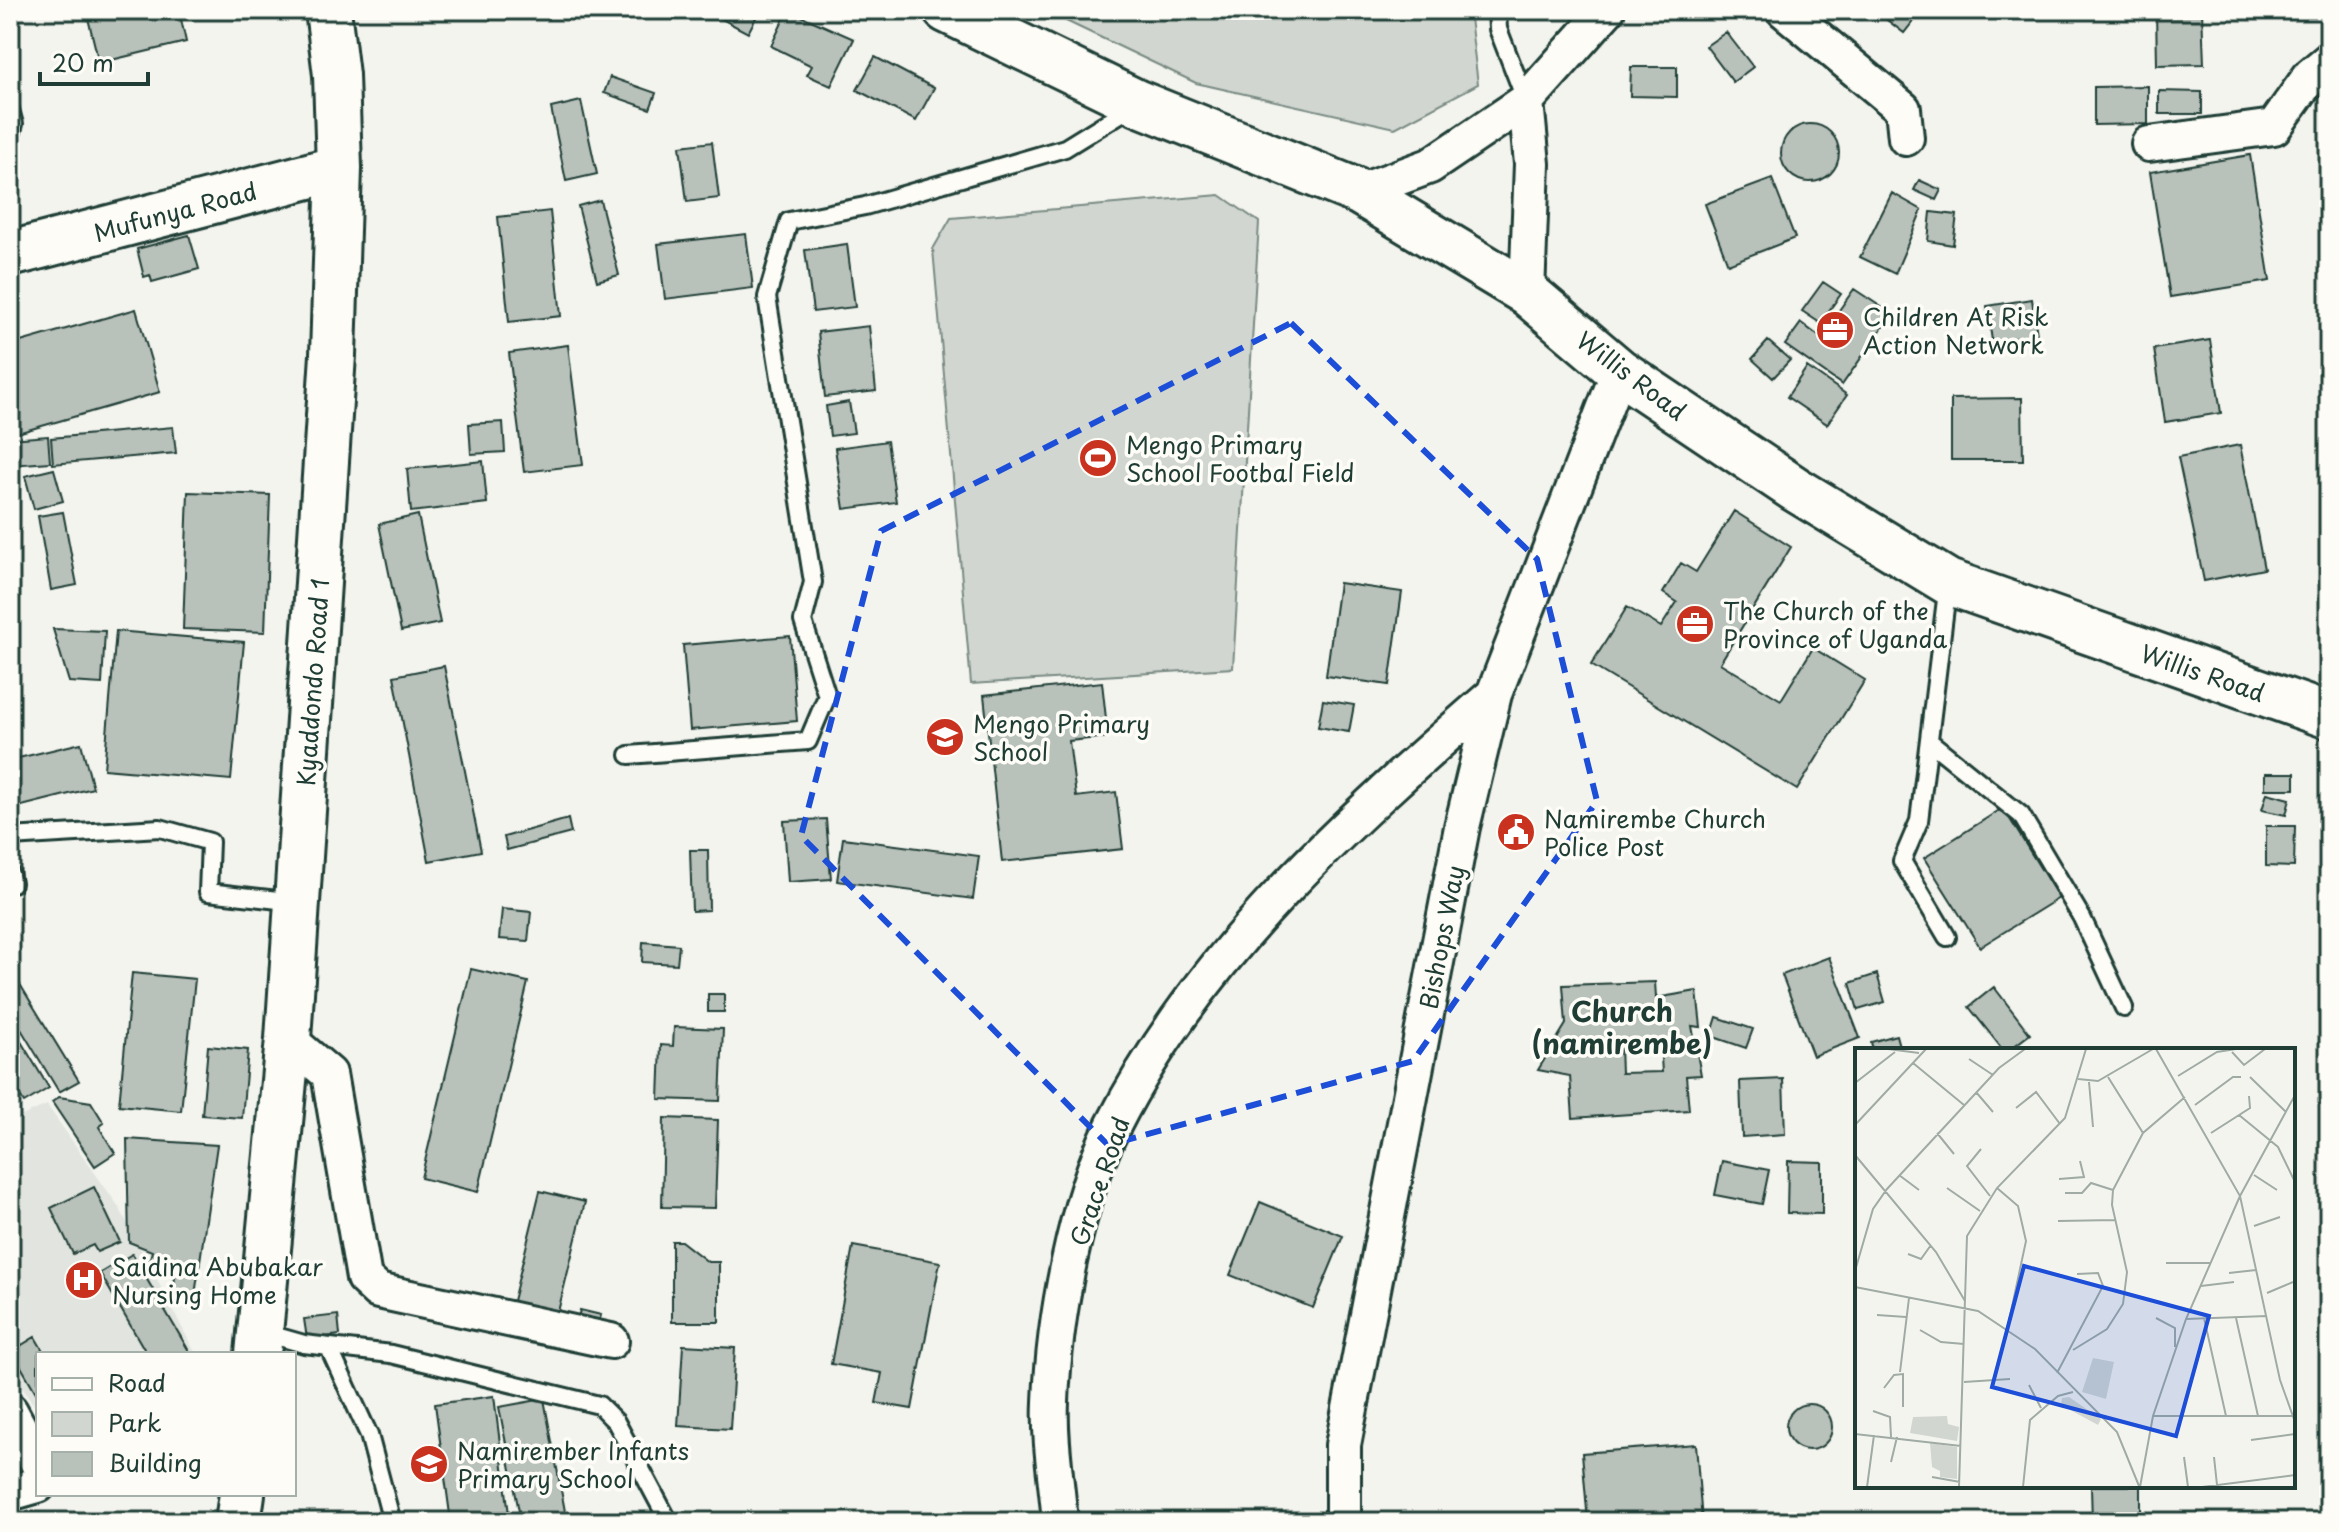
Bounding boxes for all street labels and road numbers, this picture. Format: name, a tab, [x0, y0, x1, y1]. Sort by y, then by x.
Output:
street label: Mufunya Road	[89, 172, 261, 250]
street label: Willis Road	[1570, 322, 1694, 428]
street label: Kyaddondo Road 1	[287, 577, 337, 787]
street label: Willis Road	[2136, 634, 2270, 710]
street label: Bishops Way	[1409, 862, 1473, 1012]
street label: Grace Road	[1060, 1112, 1138, 1250]

